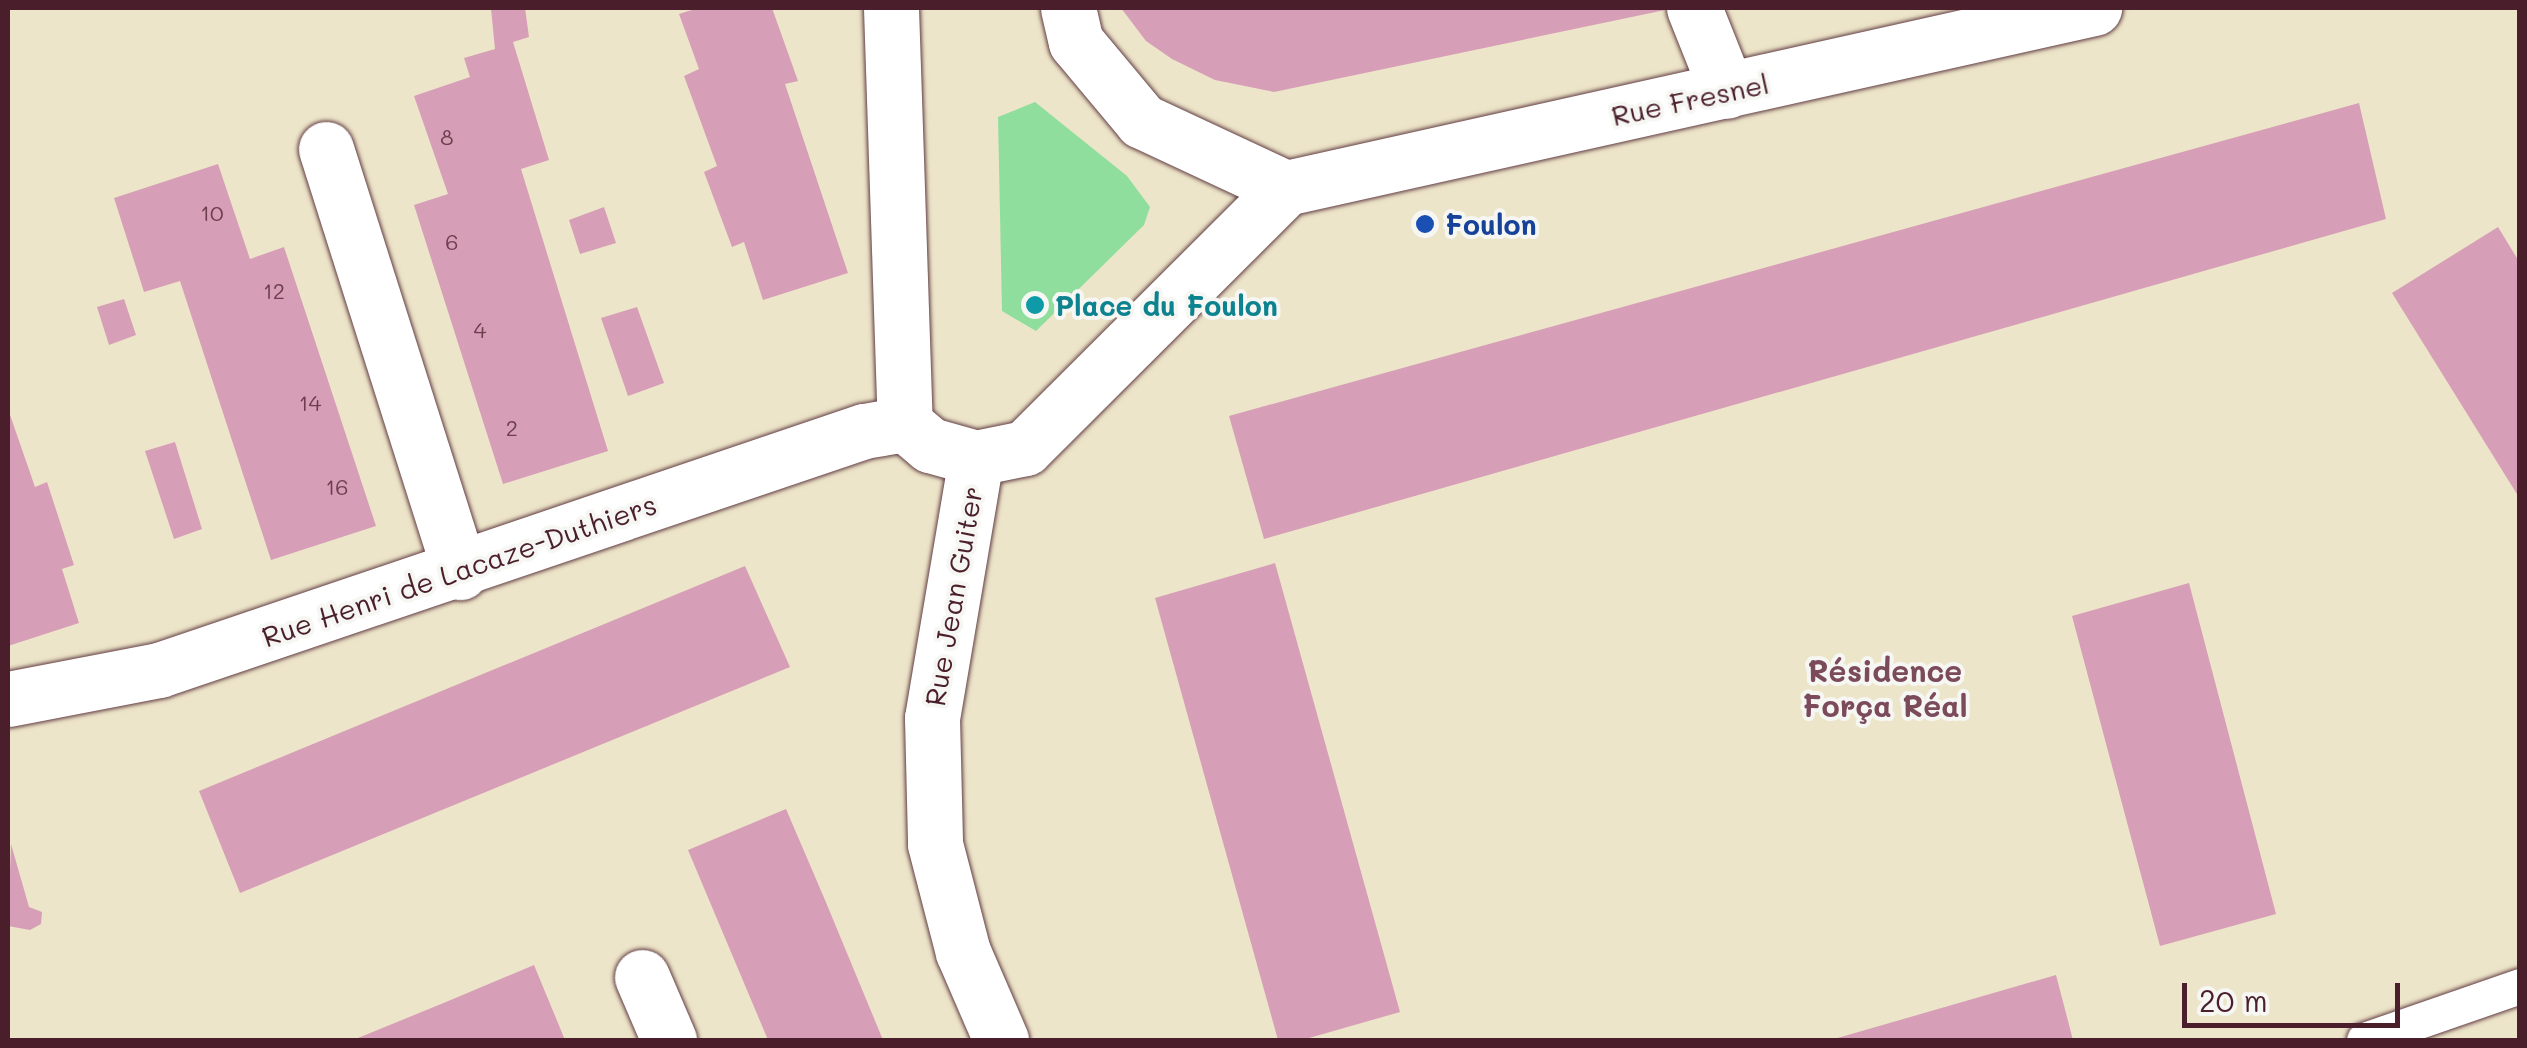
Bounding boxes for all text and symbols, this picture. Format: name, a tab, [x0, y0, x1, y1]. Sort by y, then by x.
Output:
street label: Rue Fresnel	[1608, 66, 1772, 132]
house number: 8	[440, 124, 454, 150]
house number: 10	[200, 200, 224, 226]
place label: Foulon	[1445, 207, 1537, 241]
marker: Foulon	[1414, 213, 1436, 235]
house number: 6	[445, 229, 459, 255]
house number: 12	[263, 278, 285, 304]
place label: Place du Foulon	[1055, 288, 1278, 322]
marker: Place du Foulon	[1024, 294, 1046, 316]
house number: 4	[474, 317, 486, 343]
house number: 14	[299, 390, 321, 416]
house number: 2	[506, 415, 518, 441]
house number: 16	[325, 474, 349, 500]
street label: Rue Jean Guiter	[917, 484, 989, 708]
street label: Rue Henri de Lacaze-Duthiers	[257, 487, 661, 653]
district label: Résidence Força Réal	[1802, 652, 1968, 722]
scale bar	[2187, 963, 2404, 1025]
text: 20 m	[2199, 980, 2268, 1020]

